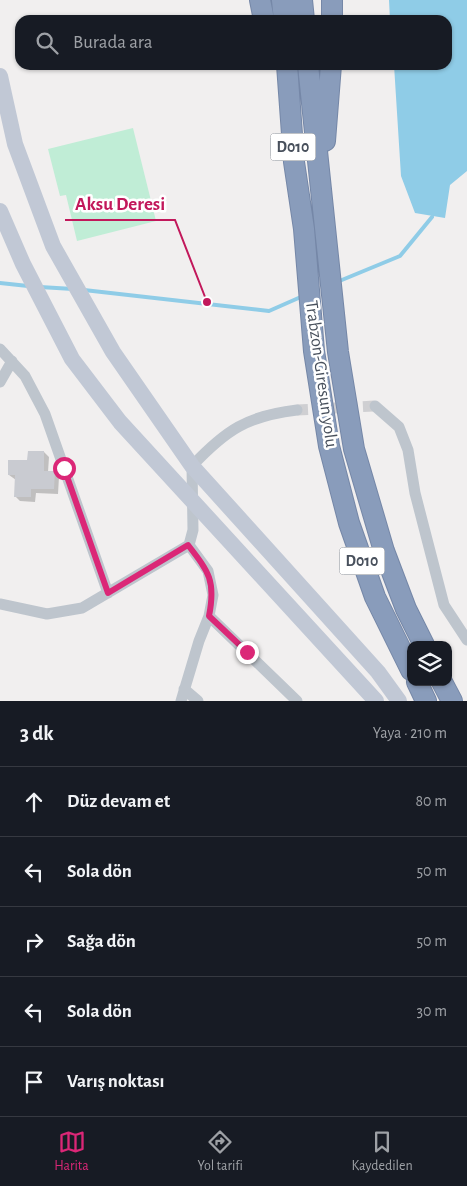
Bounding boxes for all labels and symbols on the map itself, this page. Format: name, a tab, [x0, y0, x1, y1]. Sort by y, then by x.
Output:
road number: D010	[270, 134, 316, 160]
callout: Aksu Deresi	[65, 186, 175, 220]
text: Aksu Deresi	[75, 195, 165, 214]
street label: Trabzon-Giresun yolu	[302, 299, 340, 449]
route start	[53, 457, 76, 480]
road number: D010	[340, 548, 384, 574]
route end	[236, 641, 259, 664]

